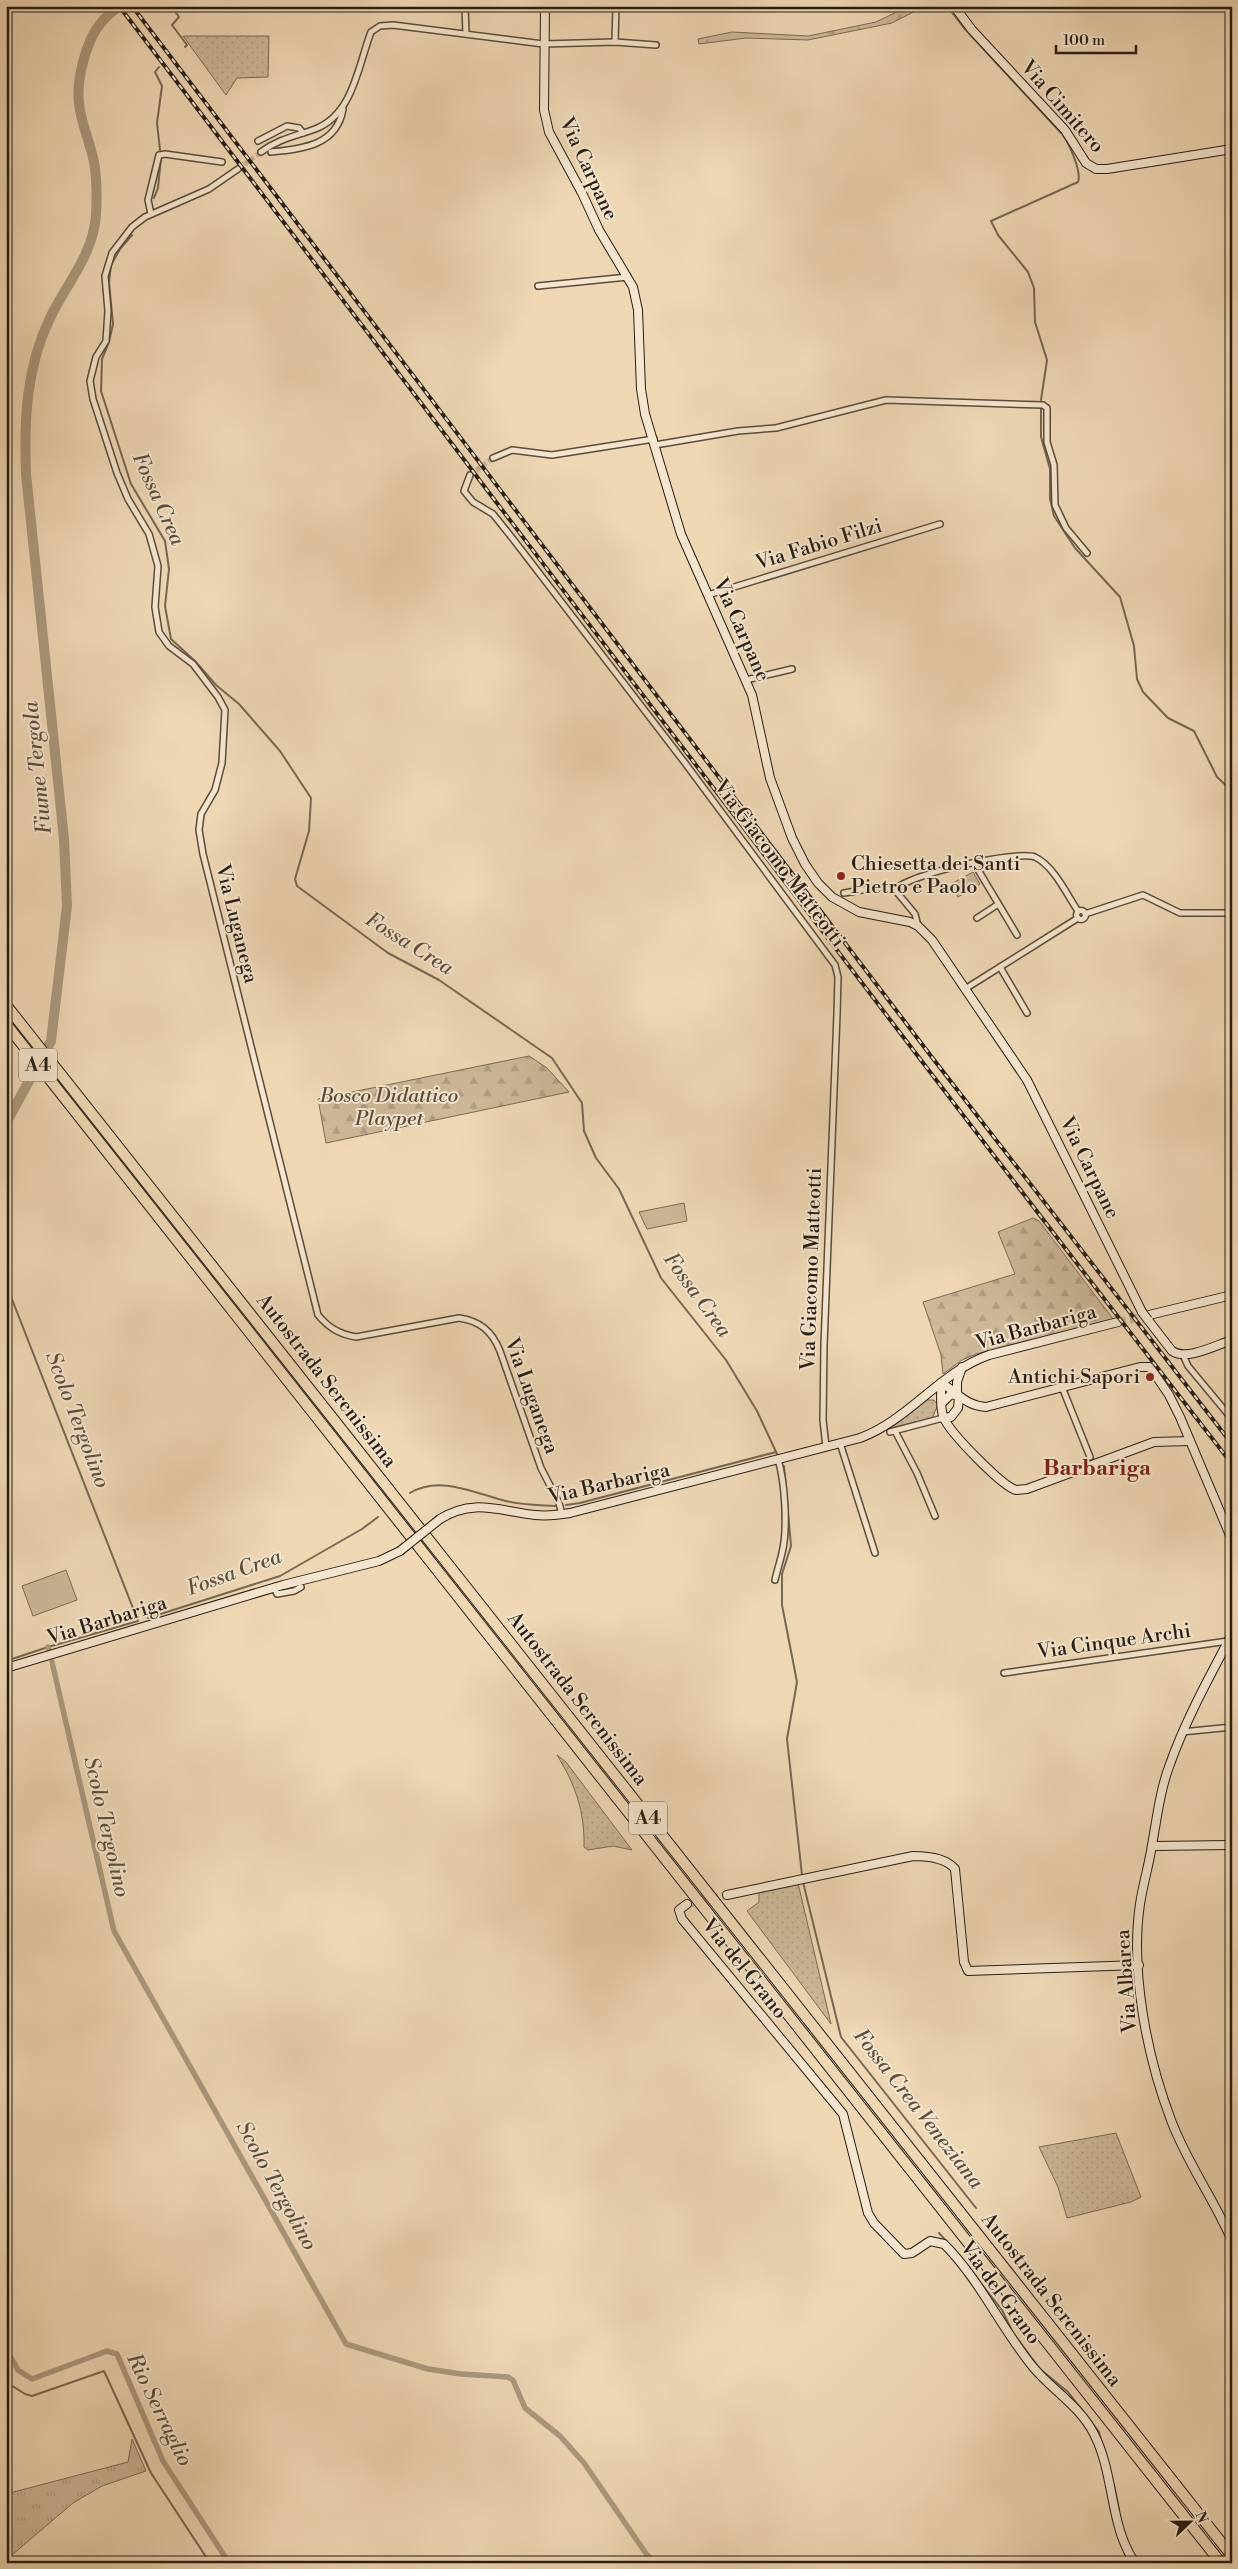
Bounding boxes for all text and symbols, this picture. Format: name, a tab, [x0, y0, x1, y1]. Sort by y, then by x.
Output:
scale bar	[1056, 22, 1136, 54]
text: 100 m	[1063, 31, 1105, 50]
street label: Via Cimitero	[1014, 55, 1109, 159]
street label: Via Carpane	[553, 113, 623, 224]
water label: Fossa Crea	[126, 448, 190, 550]
street label: Via Fabio Filzi	[752, 514, 886, 576]
street label: Via Carpane	[707, 573, 775, 686]
water label: Fiume Tergola	[18, 700, 58, 836]
street label: Via Giacomo Matteotti	[707, 774, 850, 953]
place label: Chiesetta dei Santi Pietro e Paolo	[851, 852, 1021, 900]
street label: Via Luganega	[209, 861, 263, 987]
marker: Chiesetta dei Santi Pietro e Paolo	[835, 870, 847, 882]
water label: Fossa Crea	[360, 907, 458, 981]
road number: A4	[19, 1048, 57, 1082]
park label: Bosco Didattico Playpet	[319, 1084, 458, 1132]
street label: Via Carpane	[1053, 1112, 1125, 1223]
street label: Via Giacomo Matteotti	[796, 1167, 828, 1372]
water label: Fossa Crea	[657, 1247, 737, 1343]
street label: Autostrada Serenissima	[250, 1288, 402, 1474]
street label: Via Barbariga	[972, 1300, 1100, 1356]
street label: Via Luganega	[498, 1334, 564, 1458]
water label: Scolo Tergolino	[39, 1348, 115, 1492]
place label: Antichi Sapori	[1007, 1365, 1140, 1390]
marker: Antichi Sapori	[1144, 1371, 1156, 1383]
district label: Barbariga	[1043, 1455, 1152, 1482]
street label: Via Barbariga	[545, 1458, 673, 1510]
water label: Fossa Crea	[183, 1544, 285, 1602]
street label: Via Barbariga	[43, 1591, 171, 1651]
street label: Autostrada Serenissima	[501, 1606, 653, 1792]
street label: Via Cinque Archi	[1035, 1619, 1193, 1665]
water label: Scolo Tergolino	[77, 1754, 135, 1900]
road number: A4	[629, 1802, 667, 1835]
street label: Via del Grano	[695, 1913, 792, 2024]
street label: Via Albarea	[1111, 1927, 1143, 2035]
water label: Fossa Crea Veneziana	[847, 2024, 989, 2195]
water label: Scolo Tergolino	[230, 2117, 322, 2255]
street label: Autostrada Serenissima	[975, 2207, 1127, 2393]
street label: Via del Grano	[953, 2235, 1046, 2350]
water label: Rio Serraglio	[120, 2348, 198, 2471]
north arrow	[1166, 2496, 1216, 2546]
text: N	[1191, 2509, 1212, 2526]

